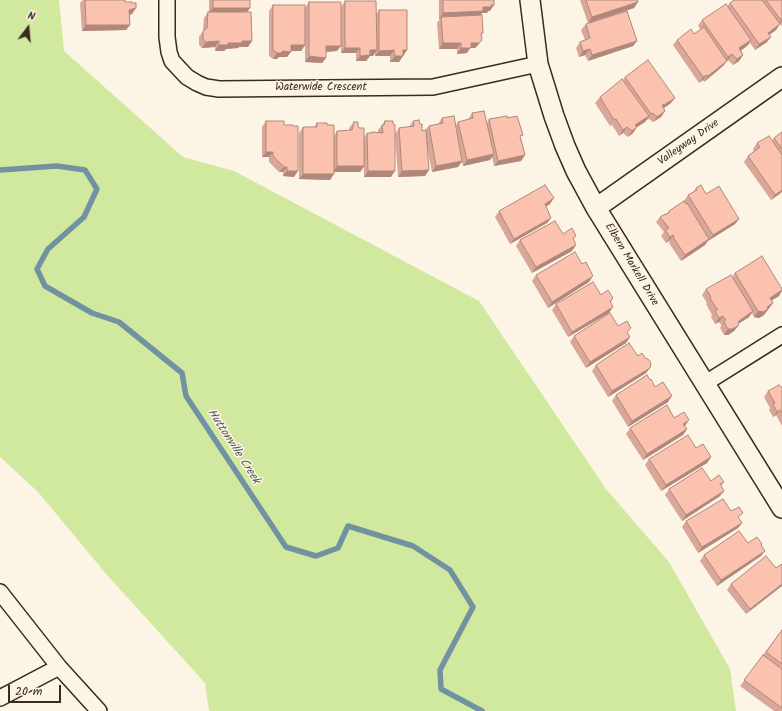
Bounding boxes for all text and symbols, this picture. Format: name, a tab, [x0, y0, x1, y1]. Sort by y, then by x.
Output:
text: N	[25, 7, 37, 26]
north arrow	[8, 8, 48, 48]
street label: Waterwide Crescent	[275, 81, 367, 95]
street label: Valleyway Drive	[656, 117, 722, 169]
street label: Elbern Markell Drive	[601, 221, 661, 309]
water label: Huttonville Creek	[203, 407, 263, 487]
scale bar	[10, 677, 63, 703]
text: 20 m	[15, 682, 42, 701]

